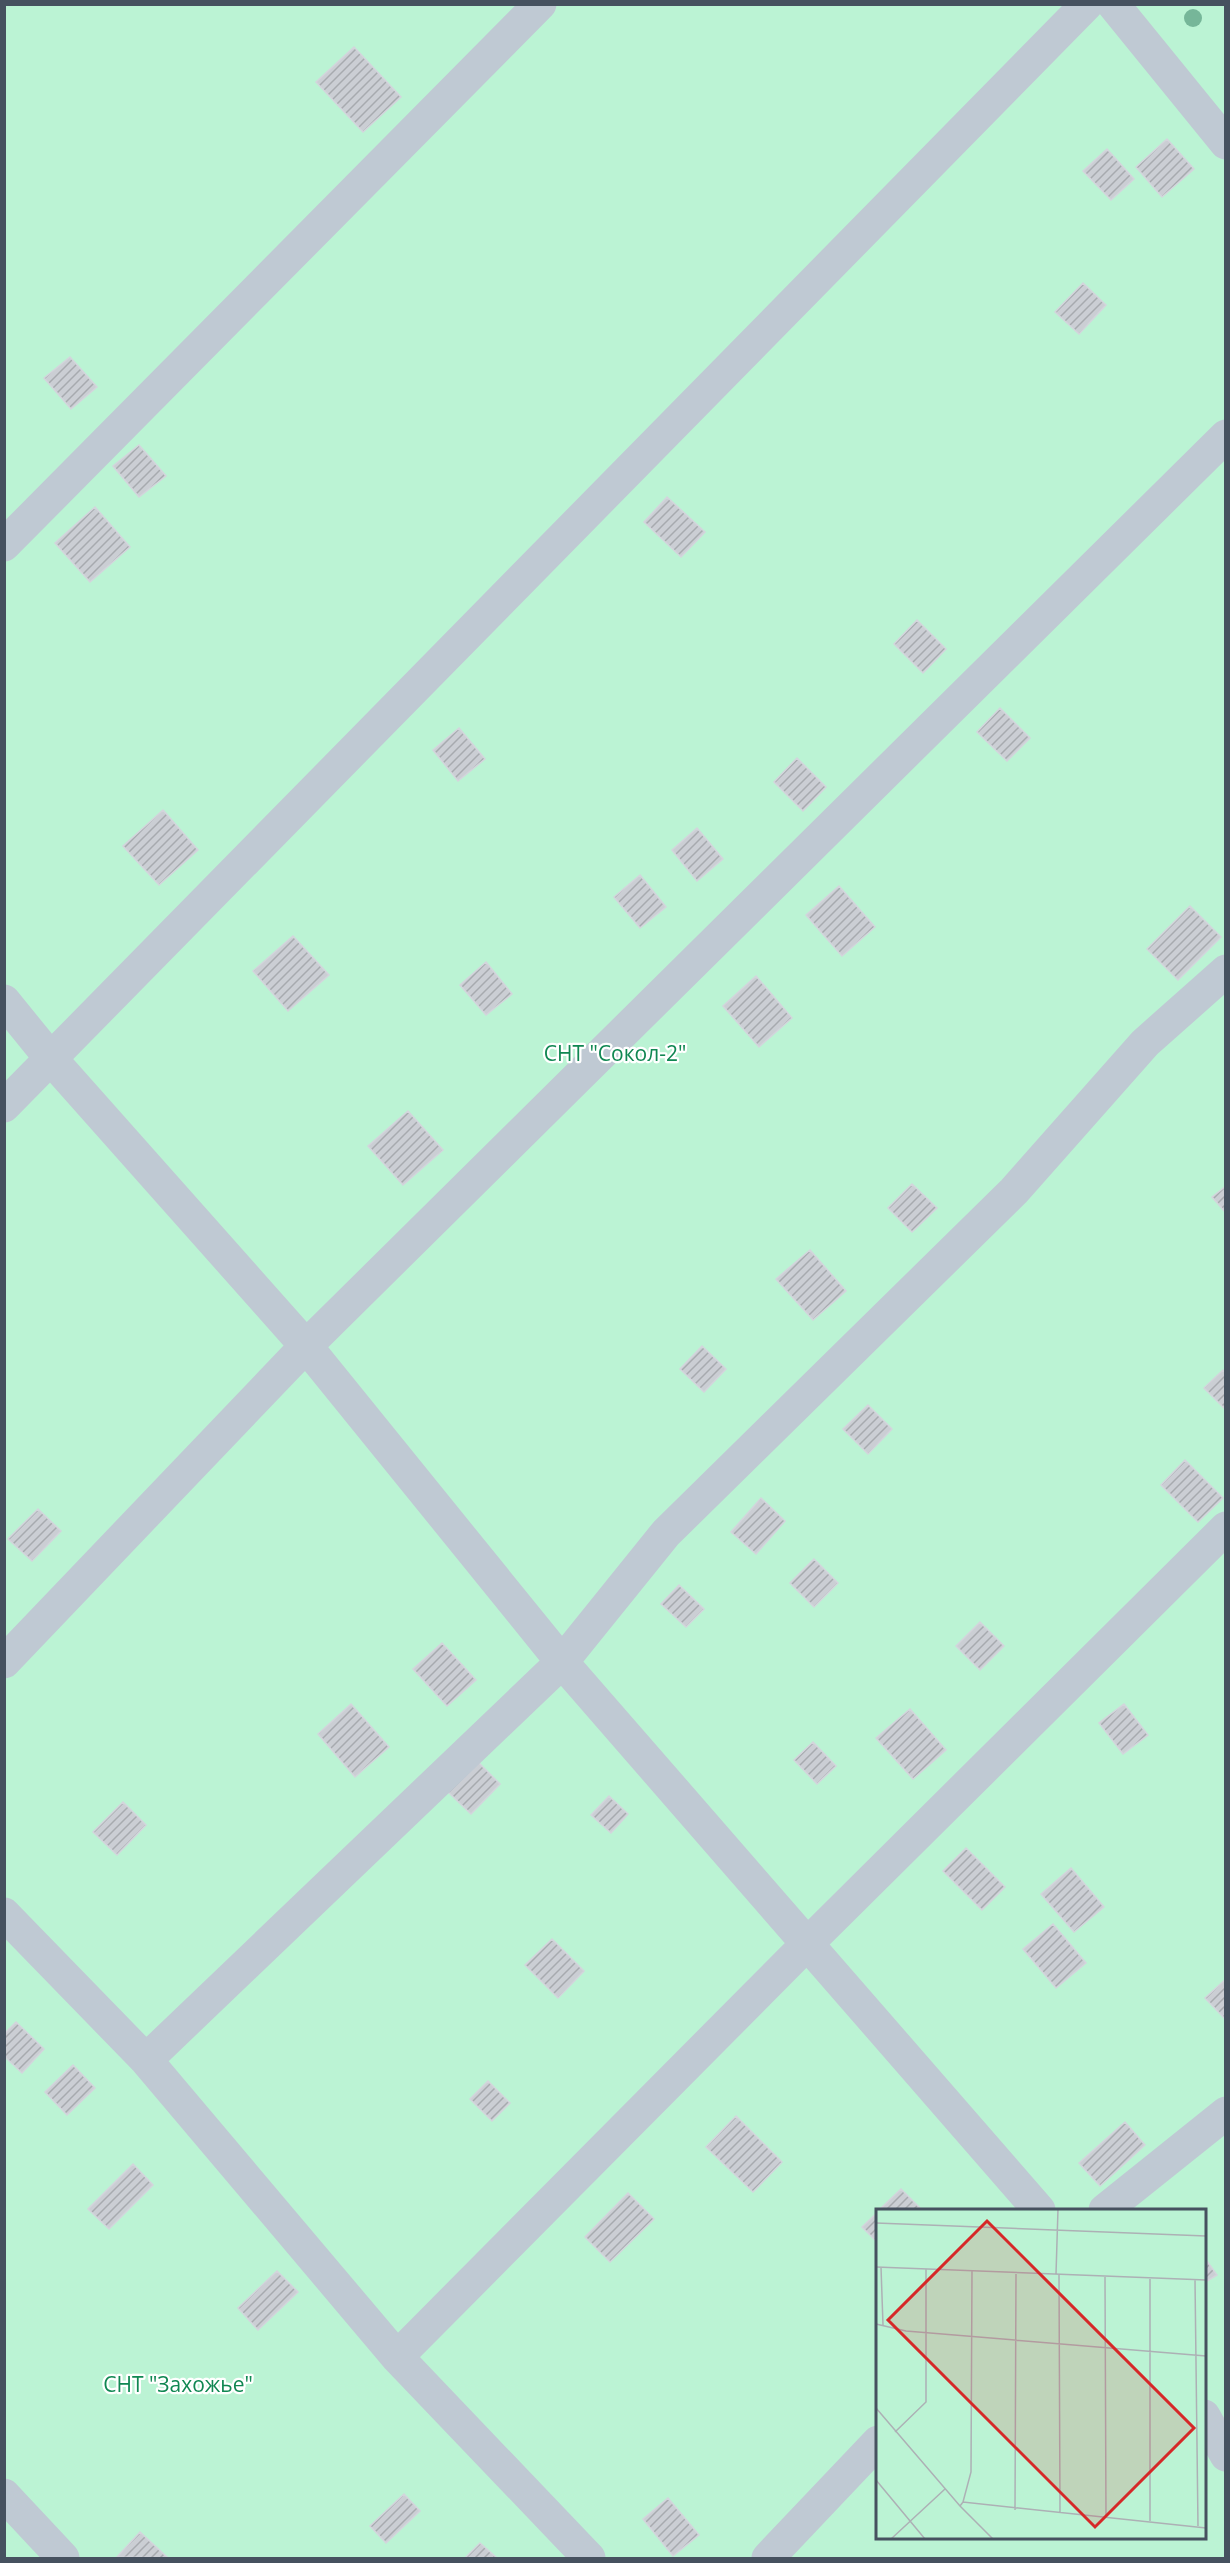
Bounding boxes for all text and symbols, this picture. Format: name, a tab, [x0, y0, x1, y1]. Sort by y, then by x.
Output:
park label: СНТ "Сокол-2"	[544, 1039, 686, 1067]
inset map	[876, 2209, 1206, 2539]
park label: СНТ "Захожье"	[103, 2370, 253, 2398]

